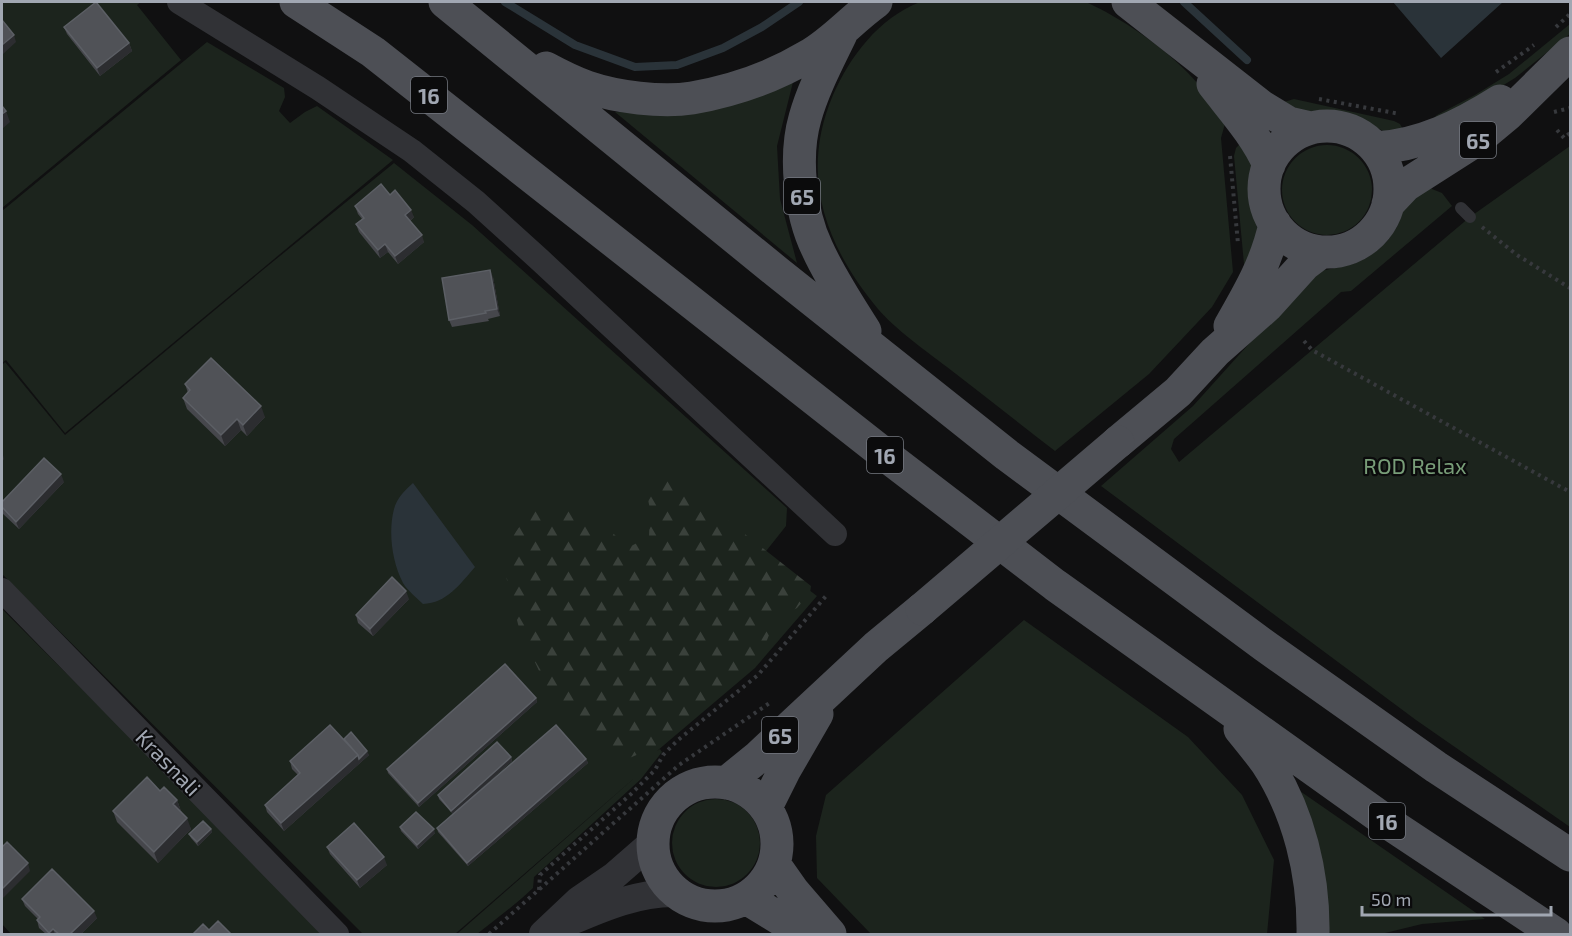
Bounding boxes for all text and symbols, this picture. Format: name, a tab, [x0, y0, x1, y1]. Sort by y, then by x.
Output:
road number: 16	[411, 77, 447, 113]
road number: 65	[1460, 122, 1496, 158]
road number: 65	[784, 178, 820, 214]
road number: 16	[867, 437, 903, 473]
park label: ROD Relax	[1363, 452, 1467, 478]
road number: 65	[762, 717, 798, 753]
street label: Krasnali	[131, 723, 207, 801]
road number: 16	[1369, 803, 1405, 839]
scale bar	[1362, 879, 1551, 917]
text: 50 m	[1371, 888, 1411, 910]

